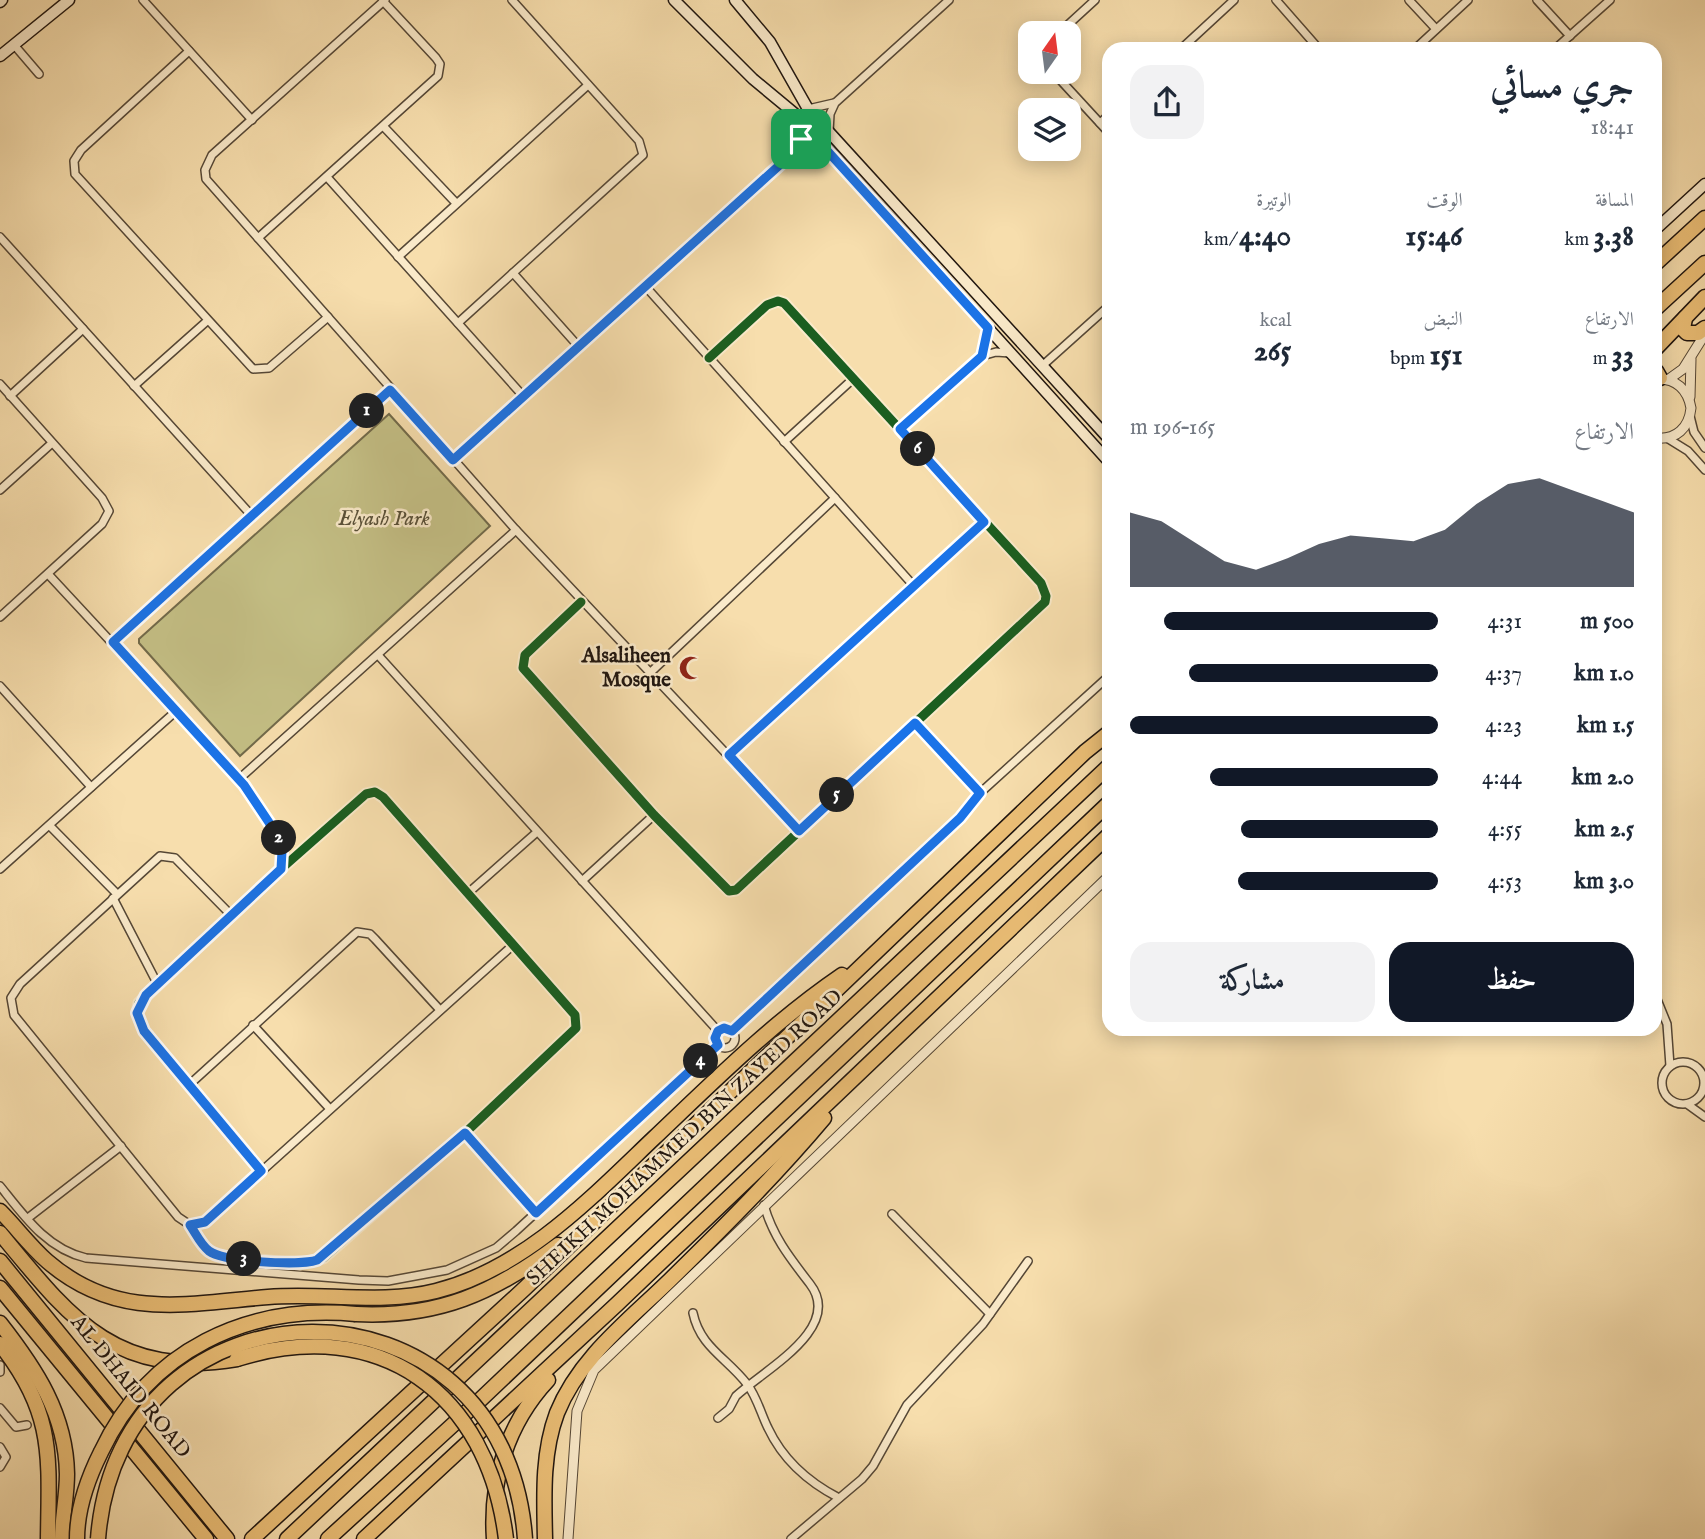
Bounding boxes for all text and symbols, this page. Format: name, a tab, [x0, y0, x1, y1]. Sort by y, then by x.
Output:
north arrow	[1018, 21, 1082, 84]
map controls	[1018, 21, 1081, 161]
text: جري مسائي	[1490, 63, 1634, 111]
button: share	[1130, 65, 1204, 139]
button: layers	[1018, 98, 1081, 161]
pin	[771, 109, 831, 169]
text: 18:41	[1591, 113, 1634, 142]
icon: arrive	[782, 120, 820, 158]
text: الوتيرة	[1256, 189, 1291, 213]
text: الوقت	[1426, 189, 1463, 213]
text: المسافة	[1595, 189, 1634, 213]
text: 4:40	[1239, 218, 1291, 256]
text: 15:46	[1405, 218, 1463, 256]
text: 3.38	[1593, 218, 1634, 256]
text: /km	[1204, 228, 1239, 252]
text: km	[1564, 228, 1593, 252]
text: النبض	[1424, 308, 1463, 332]
text: الارتفاع	[1585, 308, 1634, 332]
text: kcal	[1260, 309, 1291, 333]
text: 265	[1254, 333, 1291, 371]
text: 151	[1429, 337, 1463, 375]
text: 33	[1612, 337, 1634, 375]
text: bpm	[1390, 347, 1429, 371]
text: m	[1593, 347, 1612, 371]
pin: 1	[350, 394, 384, 428]
text: 1	[363, 398, 370, 422]
text: 165–196 m	[1130, 413, 1215, 442]
text: الارتفاع	[1574, 418, 1634, 447]
pin: 6	[900, 432, 936, 466]
text: 6	[913, 436, 922, 460]
park label: Elyash Park	[337, 506, 430, 533]
text: 4:31	[1488, 607, 1522, 636]
text: 500 m	[1580, 607, 1634, 636]
place label: Alsaliheen Mosque	[581, 643, 671, 694]
mosque icon: Alsaliheen Mosque	[677, 654, 705, 682]
text: 4:37	[1485, 659, 1522, 688]
text: 1.0 km	[1574, 659, 1634, 688]
text: 4:23	[1485, 711, 1522, 740]
text: 1.5 km	[1577, 711, 1634, 740]
text: 4:44	[1482, 763, 1522, 792]
text: 2.0 km	[1572, 763, 1634, 792]
pin: 5	[820, 778, 854, 812]
text: 5	[833, 782, 840, 806]
text: 4:55	[1488, 815, 1522, 844]
text: 2.5 km	[1575, 815, 1634, 844]
pin: 2	[262, 820, 296, 856]
text: 2	[274, 825, 283, 849]
text: 4:53	[1488, 867, 1522, 896]
text: 3.0 km	[1574, 867, 1634, 896]
button: مشاركة	[1130, 942, 1375, 1022]
button: حفظ	[1389, 942, 1634, 1022]
street label: SHEIKH MOHAMMED BIN ZAYED ROAD	[521, 984, 849, 1292]
pin: 4	[684, 1044, 718, 1078]
text: 4	[696, 1048, 705, 1072]
pin: 3	[226, 1242, 262, 1276]
text: 3	[240, 1246, 247, 1270]
street label: AL DHAID ROAD	[63, 1309, 196, 1464]

